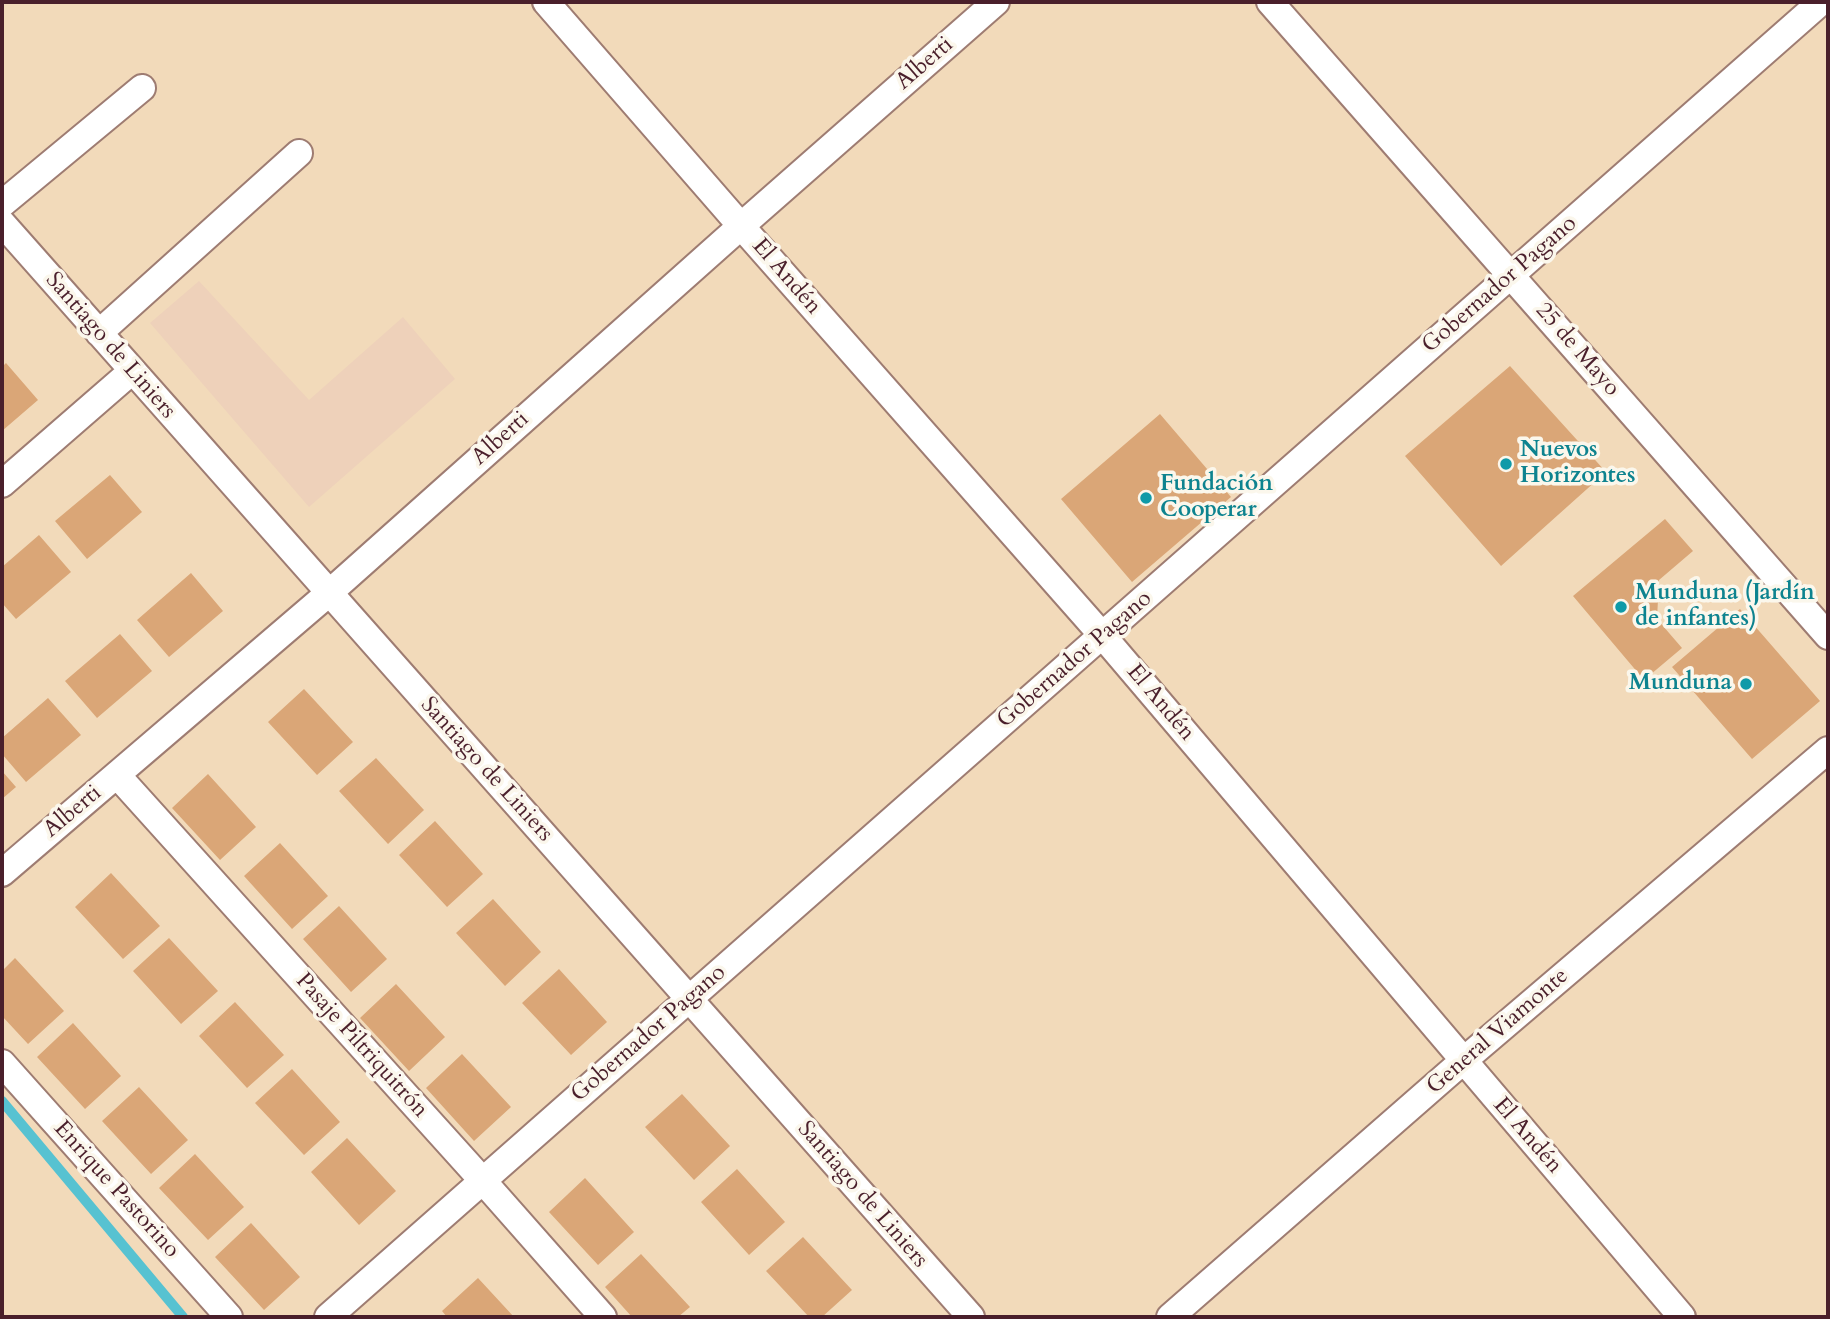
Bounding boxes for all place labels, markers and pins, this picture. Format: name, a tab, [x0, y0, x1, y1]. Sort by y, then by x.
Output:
place label: Nuevos Horizontes	[1520, 437, 1636, 491]
marker: Nuevos Horizontes	[1498, 456, 1514, 472]
place label: Fundación Cooperar	[1160, 471, 1273, 525]
marker: Fundación Cooperar	[1138, 490, 1154, 506]
place label: Munduna (Jardín de infantes)	[1635, 580, 1815, 634]
marker: Munduna (Jardín de infantes)	[1613, 599, 1629, 615]
place label: Munduna	[1629, 670, 1732, 698]
marker: Munduna	[1738, 676, 1754, 692]

